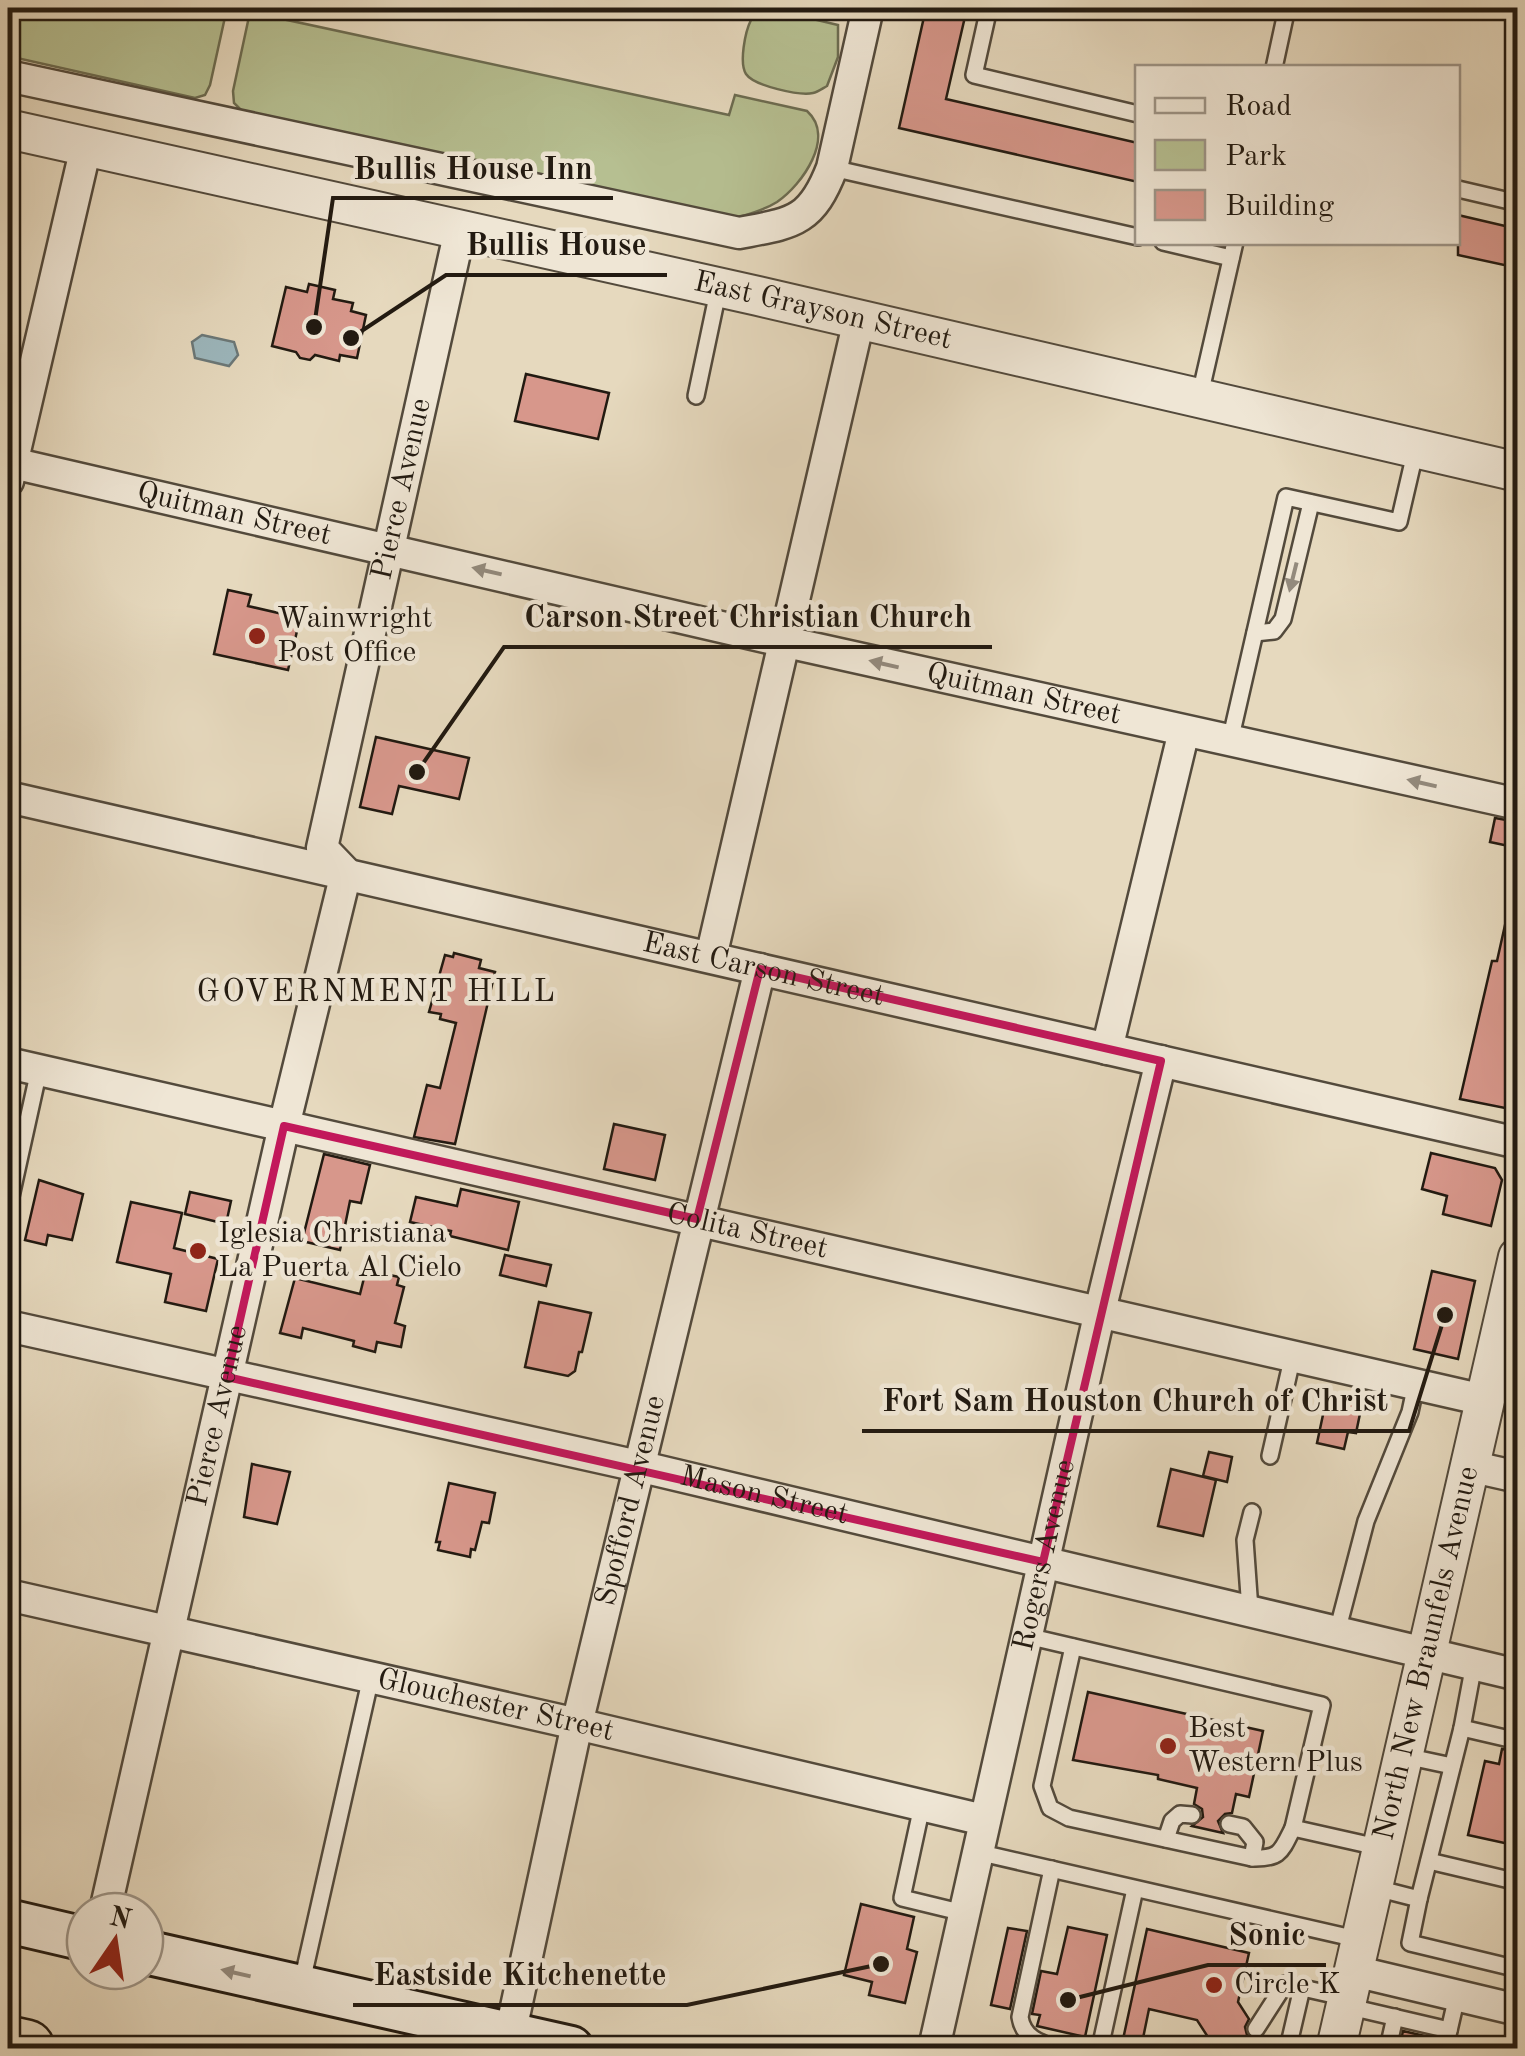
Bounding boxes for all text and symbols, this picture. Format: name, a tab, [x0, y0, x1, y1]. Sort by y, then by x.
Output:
legend	[1135, 65, 1460, 245]
text: Road	[1225, 92, 1292, 122]
callout: Bullis House Inn	[333, 136, 613, 198]
text: Park	[1225, 142, 1287, 172]
text: Bullis House Inn	[353, 155, 593, 187]
text: Building	[1225, 192, 1334, 222]
callout: Bullis House	[446, 213, 667, 275]
text: Bullis House	[465, 231, 647, 263]
street label: East Grayson Street	[691, 267, 955, 355]
street label: Pierce Avenue	[367, 395, 437, 583]
street label: Quitman Street	[134, 477, 334, 551]
one-way arrow	[1285, 562, 1300, 593]
one-way arrow	[471, 563, 502, 578]
callout: Carson Street Christian Church	[504, 585, 992, 647]
text: Carson Street Christian Church	[524, 603, 972, 635]
place label: Wainwright Post Office	[277, 604, 432, 668]
marker: Wainwright Post Office	[246, 625, 268, 647]
one-way arrow	[868, 656, 899, 671]
street label: Quitman Street	[924, 659, 1124, 731]
one-way arrow	[1406, 775, 1437, 790]
street label: East Carson Street	[640, 928, 887, 1012]
district label: GOVERNMENT HILL	[197, 977, 557, 1009]
street label: Colita Street	[663, 1199, 831, 1265]
place label: Iglesia Christiana La Puerta Al Cielo	[218, 1219, 462, 1283]
marker: Iglesia Christiana La Puerta Al Cielo	[187, 1240, 209, 1262]
street label: Pierce Avenue	[183, 1322, 253, 1509]
callout: Fort Sam Houston Church of Christ	[862, 1369, 1409, 1431]
text: Fort Sam Houston Church of Christ	[882, 1387, 1388, 1419]
street label: Spofford Avenue	[591, 1392, 671, 1609]
street label: Rogers Avenue	[1009, 1457, 1081, 1654]
street label: Mason Street	[677, 1461, 851, 1530]
street label: North New Braunfels Avenue	[1369, 1463, 1484, 1843]
street label: Glouchester Street	[375, 1664, 617, 1747]
place label: Best Western Plus	[1188, 1714, 1363, 1778]
marker: Best Western Plus	[1157, 1735, 1179, 1757]
north arrow	[65, 1891, 165, 1991]
callout: Sonic	[1208, 1903, 1326, 1965]
text: N	[106, 1904, 134, 1936]
text: Sonic	[1228, 1921, 1306, 1953]
callout: Eastside Kitchenette	[353, 1943, 687, 2005]
text: Eastside Kitchenette	[373, 1961, 667, 1993]
one-way arrow	[221, 1965, 252, 1980]
place label: Circle K	[1234, 1970, 1341, 2000]
marker: Circle K	[1203, 1974, 1225, 1996]

